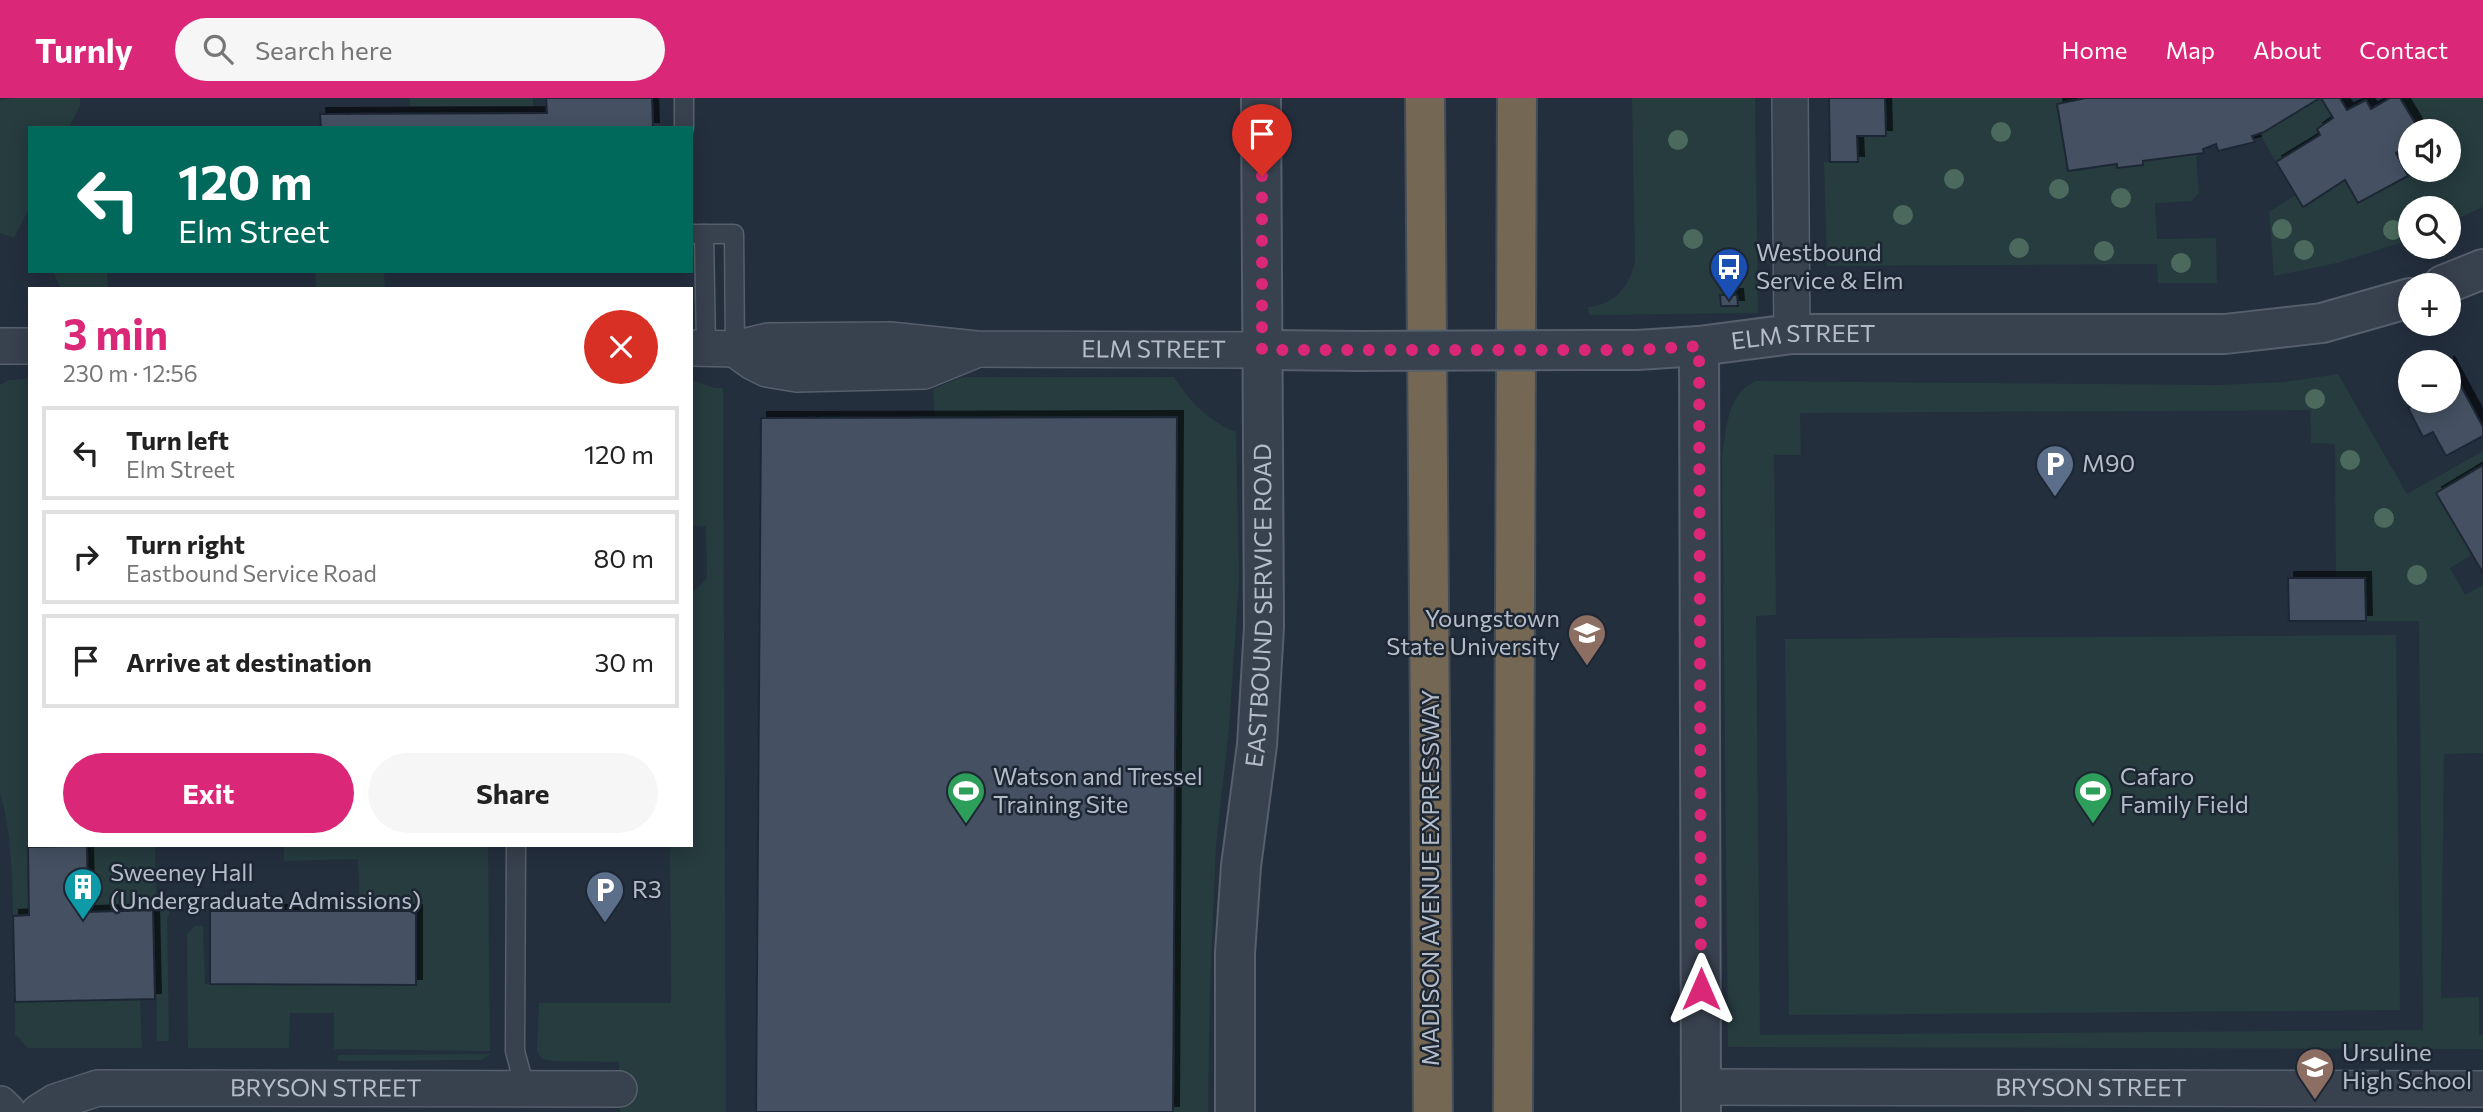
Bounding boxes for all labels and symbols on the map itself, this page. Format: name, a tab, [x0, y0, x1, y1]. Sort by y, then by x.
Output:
pin	[1232, 104, 1292, 176]
place label: Westbound Service & Elm	[1756, 237, 1903, 294]
bus stop icon: Westbound Service & Elm	[1708, 246, 1750, 301]
street label: ELM STREET	[1729, 318, 1875, 355]
street label: ELM STREET	[1081, 333, 1226, 363]
street label: EASTBOUND SERVICE ROAD	[1238, 443, 1277, 769]
parking icon: M90	[2034, 443, 2076, 498]
place label: M90	[2082, 448, 2135, 477]
place label: Youngstown State University	[1386, 603, 1560, 660]
school or university icon: Youngstown State University	[1566, 612, 1608, 667]
street label: MADISON AVENUE EXPRESSWAY	[1415, 689, 1444, 1066]
place label: Watson and Tressel Training Site	[993, 761, 1203, 818]
place label: Cafaro Family Field	[2120, 761, 2249, 818]
sports icon: Watson and Tressel Training Site	[945, 770, 987, 825]
sports icon: Cafaro Family Field	[2072, 770, 2114, 825]
place label: Sweeney Hall (Undergraduate Admissions)	[110, 857, 421, 914]
building icon: Sweeney Hall (Undergraduate Admissions)	[62, 866, 104, 921]
parking icon: R3	[584, 869, 626, 924]
place label: R3	[632, 874, 662, 903]
position arrow	[1664, 952, 1738, 1026]
place label: Ursuline High School	[2342, 1037, 2472, 1094]
school or university icon: Ursuline High School	[2294, 1046, 2336, 1101]
street label: BRYSON STREET	[230, 1072, 422, 1102]
street label: BRYSON STREET	[1995, 1072, 2187, 1101]

